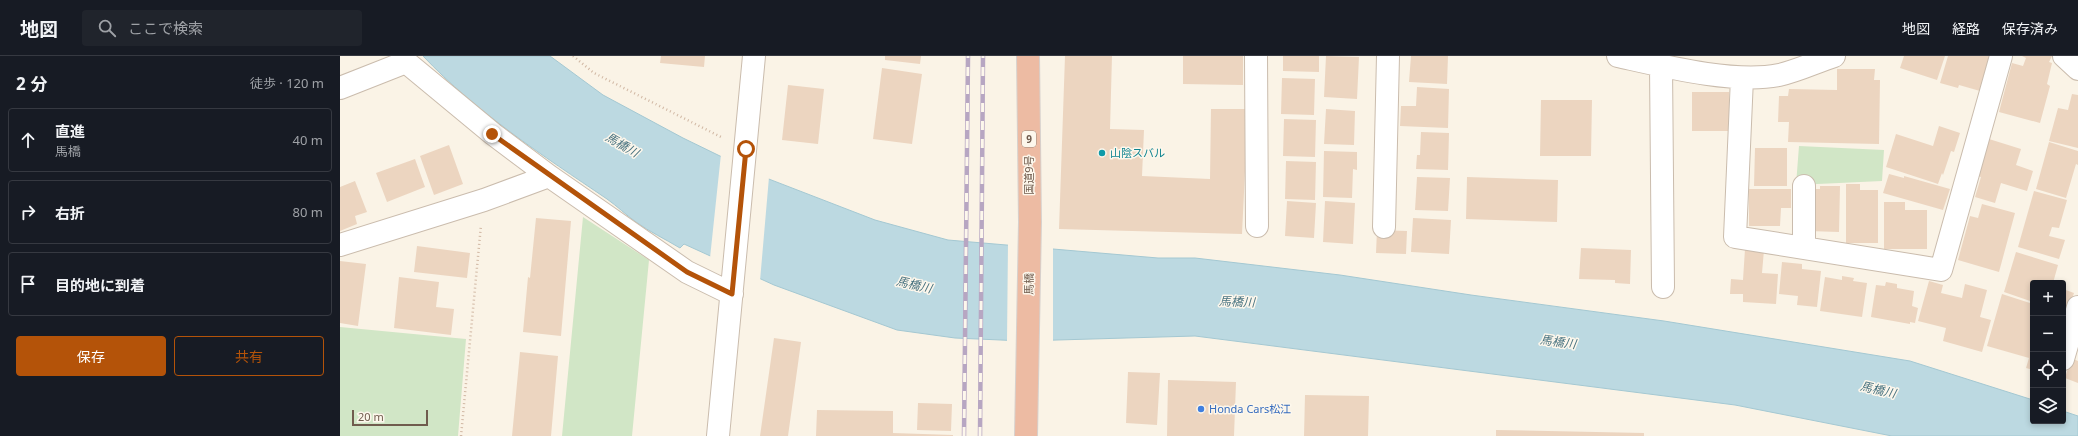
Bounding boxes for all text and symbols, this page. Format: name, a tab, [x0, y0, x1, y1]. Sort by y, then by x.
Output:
search box	[82, 10, 362, 46]
text: 地図	[20, 16, 58, 42]
icon: search	[96, 17, 118, 39]
text: ここで検索	[128, 18, 203, 38]
text: 地図	[1902, 19, 1930, 38]
text: 経路	[1952, 19, 1980, 38]
text: 保存済み	[2002, 19, 2058, 38]
text: 2 分	[16, 72, 47, 95]
text: 徒歩 · 120 m	[250, 74, 324, 92]
text: 直進	[55, 121, 85, 141]
route end	[483, 125, 501, 143]
water label: 馬橋川	[602, 128, 644, 162]
icon: ahead	[17, 129, 39, 151]
text: 40 m	[293, 131, 323, 149]
road number: 9	[1022, 131, 1036, 147]
route start	[737, 140, 755, 158]
text: 馬橋	[55, 142, 81, 160]
place label: 山陰スバル	[1110, 145, 1165, 160]
marker: 山陰スバル	[1097, 148, 1107, 158]
street label: 国道9号	[1021, 155, 1036, 195]
icon: right	[17, 201, 39, 223]
text: 右折	[55, 203, 85, 223]
text: 80 m	[293, 203, 323, 221]
water label: 馬橋川	[895, 272, 936, 297]
icon: arrive	[17, 273, 39, 295]
street label: 馬橋	[1021, 273, 1036, 295]
text: 目的地に到着	[55, 275, 145, 295]
map controls	[2030, 280, 2066, 424]
button: +	[2030, 280, 2066, 316]
water label: 馬橋川	[1219, 292, 1257, 311]
button: −	[2030, 316, 2066, 352]
water label: 馬橋川	[1539, 331, 1579, 353]
button: 保存	[16, 336, 166, 376]
button: 共有	[174, 336, 324, 376]
button: locate	[2030, 352, 2066, 388]
water label: 馬橋川	[1859, 377, 1900, 402]
button: layers	[2030, 388, 2066, 424]
place label: Honda Cars松江	[1209, 401, 1291, 416]
marker: Honda Cars松江	[1196, 404, 1206, 414]
scale bar	[352, 408, 428, 427]
text: 20 m	[358, 409, 384, 424]

